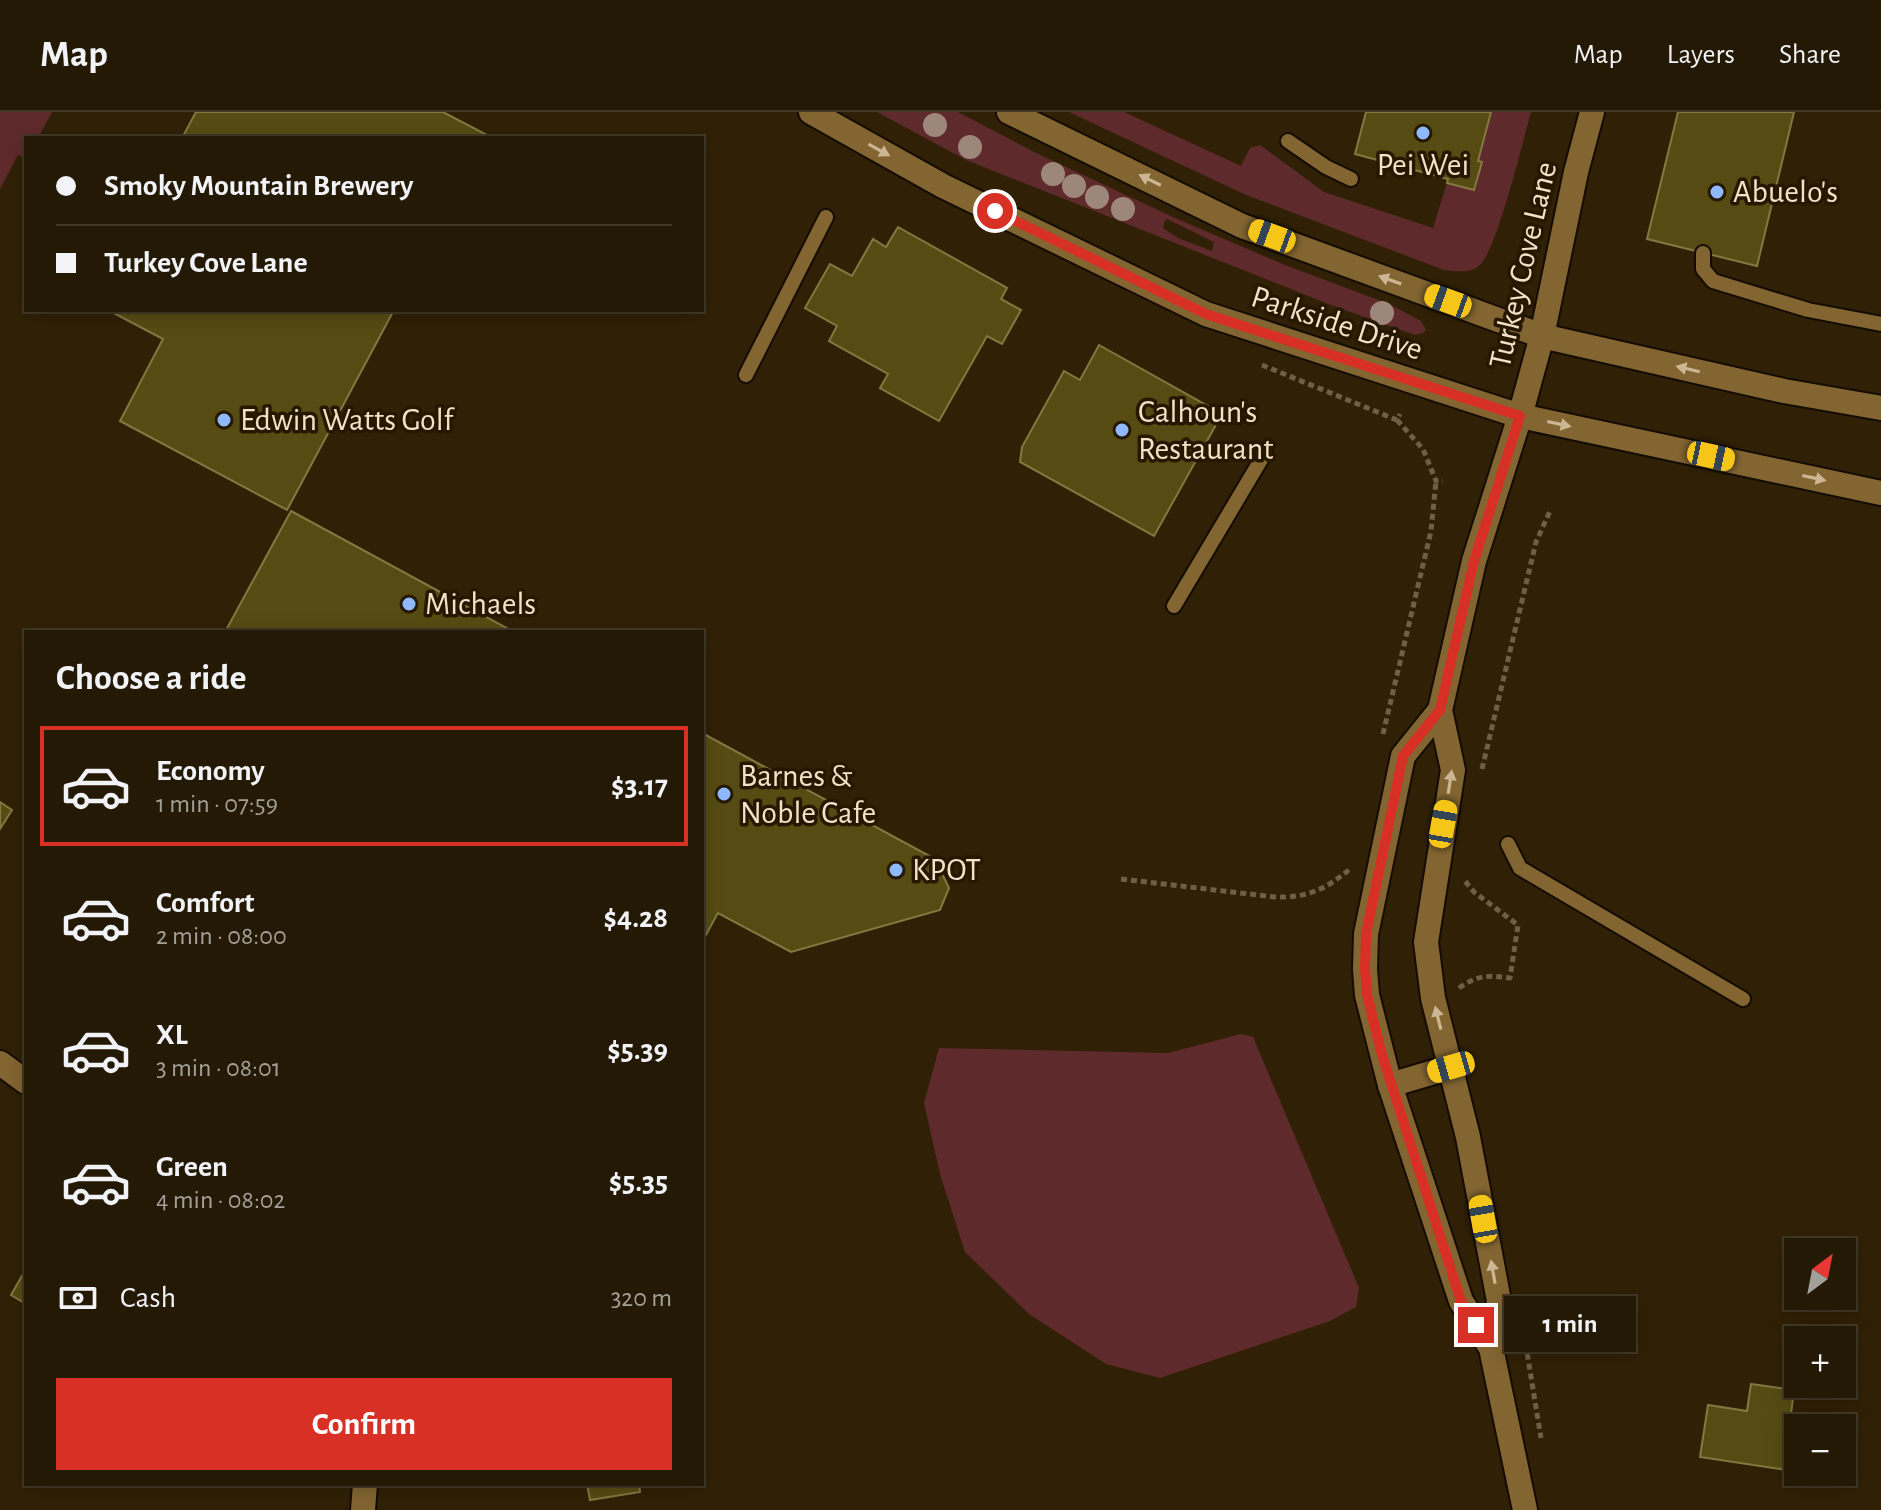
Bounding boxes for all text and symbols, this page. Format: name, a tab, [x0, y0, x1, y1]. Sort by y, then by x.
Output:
text: Map	[40, 36, 108, 74]
text: Map	[1574, 41, 1623, 69]
text: Layers	[1667, 41, 1735, 69]
text: Share	[1779, 41, 1841, 69]
marker: Pei Wei	[1414, 124, 1432, 142]
one-way arrow	[868, 143, 891, 157]
place label: Pei Wei	[1377, 149, 1469, 181]
street label: Turkey Cove Lane	[1484, 159, 1562, 371]
text: Smoky Mountain Brewery	[104, 171, 413, 201]
one-way arrow	[1138, 174, 1161, 187]
place label: Abuelo's	[1733, 176, 1838, 208]
marker: Abuelo's	[1708, 183, 1726, 201]
route start	[977, 193, 1013, 229]
car	[1245, 217, 1299, 255]
text: Turkey Cove Lane	[104, 248, 308, 278]
one-way arrow	[1377, 273, 1401, 285]
street label: Parkside Drive	[1247, 280, 1427, 366]
car	[1421, 282, 1475, 320]
one-way arrow	[1676, 362, 1701, 375]
place label: Calhoun's Restaurant	[1138, 396, 1273, 465]
place label: Edwin Watts Golf	[240, 404, 456, 436]
marker: Edwin Watts Golf	[215, 411, 233, 429]
one-way arrow	[1547, 418, 1572, 431]
marker: Calhoun's Restaurant	[1113, 421, 1131, 439]
car	[1685, 439, 1737, 473]
one-way arrow	[1801, 472, 1826, 485]
place label: Michaels	[425, 588, 536, 620]
marker: Michaels	[400, 595, 418, 613]
text: Choose a ride	[56, 660, 246, 696]
icon: car	[60, 750, 132, 822]
text: Economy	[156, 756, 265, 786]
place label: Barnes & Noble Cafe	[740, 760, 876, 829]
one-way arrow	[1444, 769, 1457, 794]
text: $3.17	[611, 771, 668, 801]
marker: Barnes & Noble Cafe	[715, 785, 733, 803]
text: 1 min · 07:59	[156, 791, 278, 817]
car	[1427, 798, 1459, 850]
place label: KPOT	[912, 854, 981, 886]
marker: KPOT	[887, 861, 905, 879]
icon: car	[60, 882, 132, 954]
text: Comfort	[156, 888, 255, 918]
text: $4.28	[604, 903, 668, 933]
text: 2 min · 08:00	[156, 923, 287, 949]
one-way arrow	[1432, 1005, 1444, 1030]
icon: car	[60, 1014, 132, 1086]
text: XL	[156, 1020, 188, 1050]
text: $5.39	[607, 1035, 668, 1065]
car	[1425, 1049, 1477, 1085]
text: 3 min · 08:01	[156, 1055, 281, 1081]
icon: car	[60, 1146, 132, 1218]
text: Green	[156, 1152, 228, 1182]
text: $5.35	[609, 1167, 668, 1197]
text: 4 min · 08:02	[156, 1187, 285, 1213]
car	[1467, 1193, 1499, 1245]
north arrow	[1784, 1238, 1856, 1310]
map controls	[1784, 1238, 1856, 1486]
one-way arrow	[1487, 1259, 1499, 1284]
icon: cash	[56, 1276, 100, 1320]
text: Cash	[120, 1283, 176, 1313]
text: 320 m	[611, 1285, 672, 1311]
callout: 1 min	[1504, 1297, 1636, 1353]
route end	[1458, 1307, 1494, 1343]
text: 1 min	[1543, 1311, 1597, 1337]
button: +	[1784, 1326, 1856, 1398]
button: Confirm	[56, 1378, 672, 1470]
button: −	[1784, 1414, 1856, 1486]

